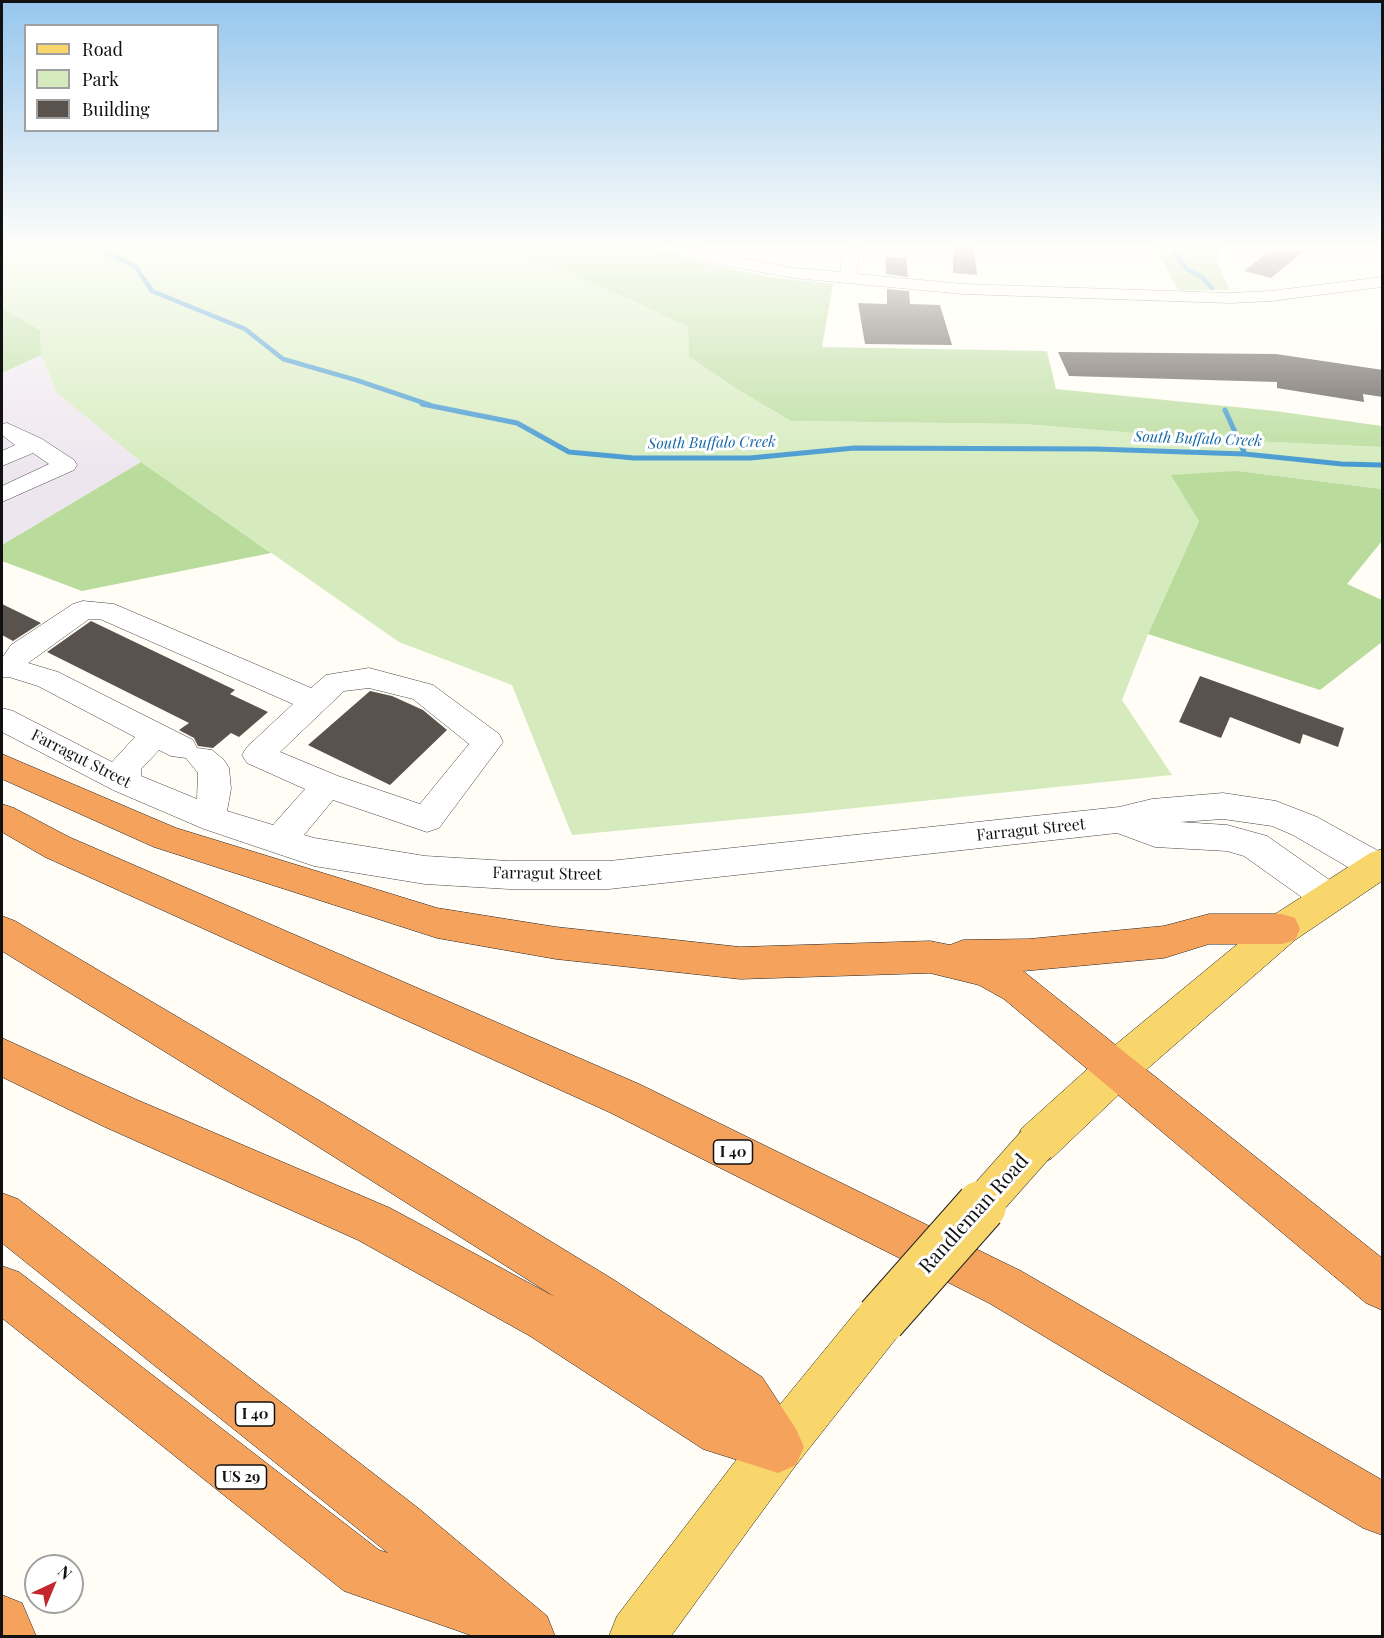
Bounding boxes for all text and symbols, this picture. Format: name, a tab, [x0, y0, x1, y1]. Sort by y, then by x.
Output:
legend	[24, 24, 219, 132]
text: Road	[82, 37, 123, 61]
text: Park	[82, 67, 119, 91]
text: Building	[82, 97, 150, 121]
water label: South Buffalo Creek	[1134, 428, 1262, 450]
water label: South Buffalo Creek	[648, 433, 776, 453]
street label: Farragut Street	[28, 726, 134, 792]
street label: Farragut Street	[976, 815, 1086, 845]
street label: Farragut Street	[492, 863, 602, 885]
road number: I 40	[714, 1140, 752, 1164]
street label: Randleman Road	[914, 1149, 1034, 1279]
road number: I 40	[236, 1402, 274, 1426]
road number: US 29	[216, 1465, 266, 1489]
north arrow	[24, 1554, 84, 1614]
text: N	[54, 1561, 77, 1584]

